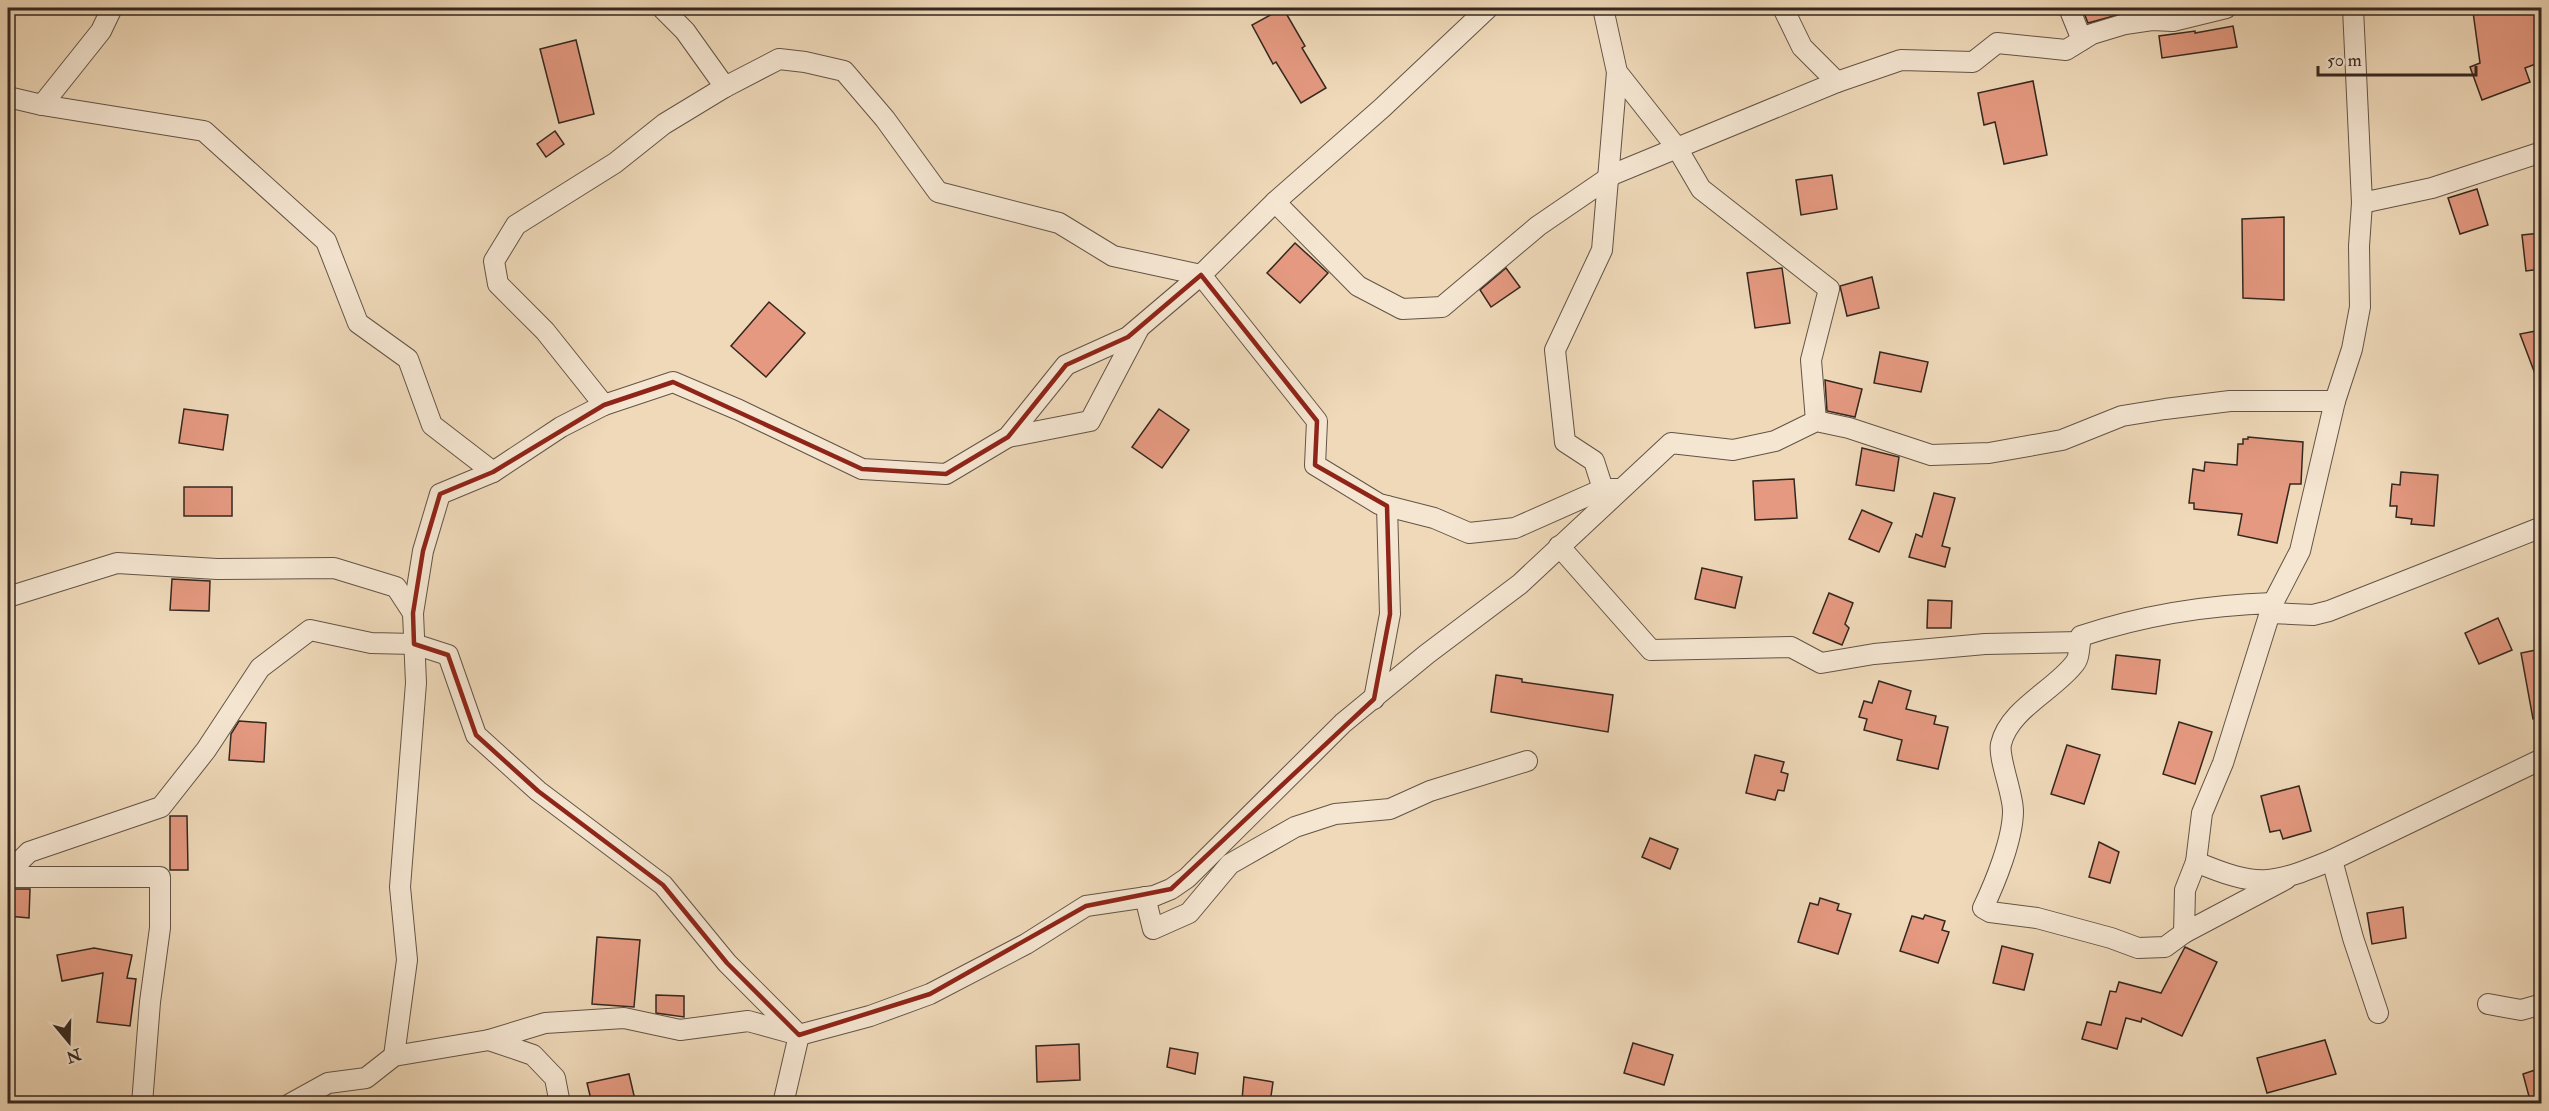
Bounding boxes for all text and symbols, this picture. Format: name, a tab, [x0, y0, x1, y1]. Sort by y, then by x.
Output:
scale bar	[2318, 39, 2476, 77]
text: 50 m	[2327, 49, 2362, 72]
north arrow	[39, 1012, 99, 1072]
text: N	[63, 1043, 85, 1067]

